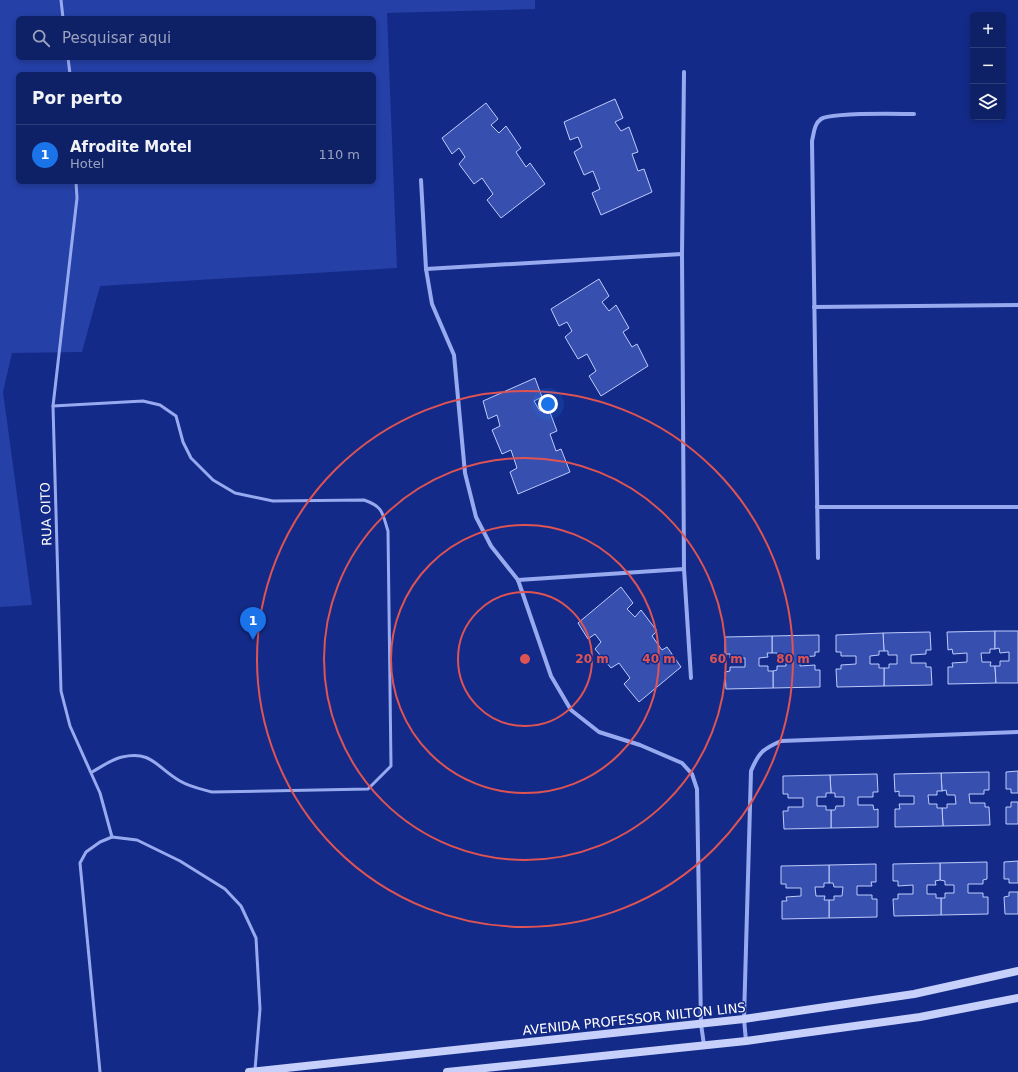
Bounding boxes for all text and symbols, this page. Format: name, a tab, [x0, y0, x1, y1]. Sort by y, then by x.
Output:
map controls	[970, 12, 1006, 120]
button: +	[970, 12, 1006, 48]
search box	[16, 16, 376, 60]
icon: search	[30, 27, 52, 49]
text: Pesquisar aqui	[62, 29, 171, 47]
button: −	[970, 48, 1006, 84]
button: layers	[970, 84, 1006, 120]
text: Por perto	[32, 88, 122, 108]
text: Afrodite Motel	[70, 138, 192, 156]
text: 1	[40, 147, 50, 162]
text: 110 m	[318, 147, 360, 162]
text: Hotel	[70, 156, 104, 171]
your location	[538, 394, 558, 414]
street label: RUA OITO	[37, 482, 55, 546]
pin: 1	[240, 607, 266, 640]
centre of rings	[518, 652, 532, 666]
text: 20 m	[575, 652, 609, 666]
text: 40 m	[642, 652, 676, 666]
text: 60 m	[709, 652, 743, 666]
text: 80 m	[776, 652, 810, 666]
street label: AVENIDA PROFESSOR NILTON LINS	[522, 1000, 746, 1038]

